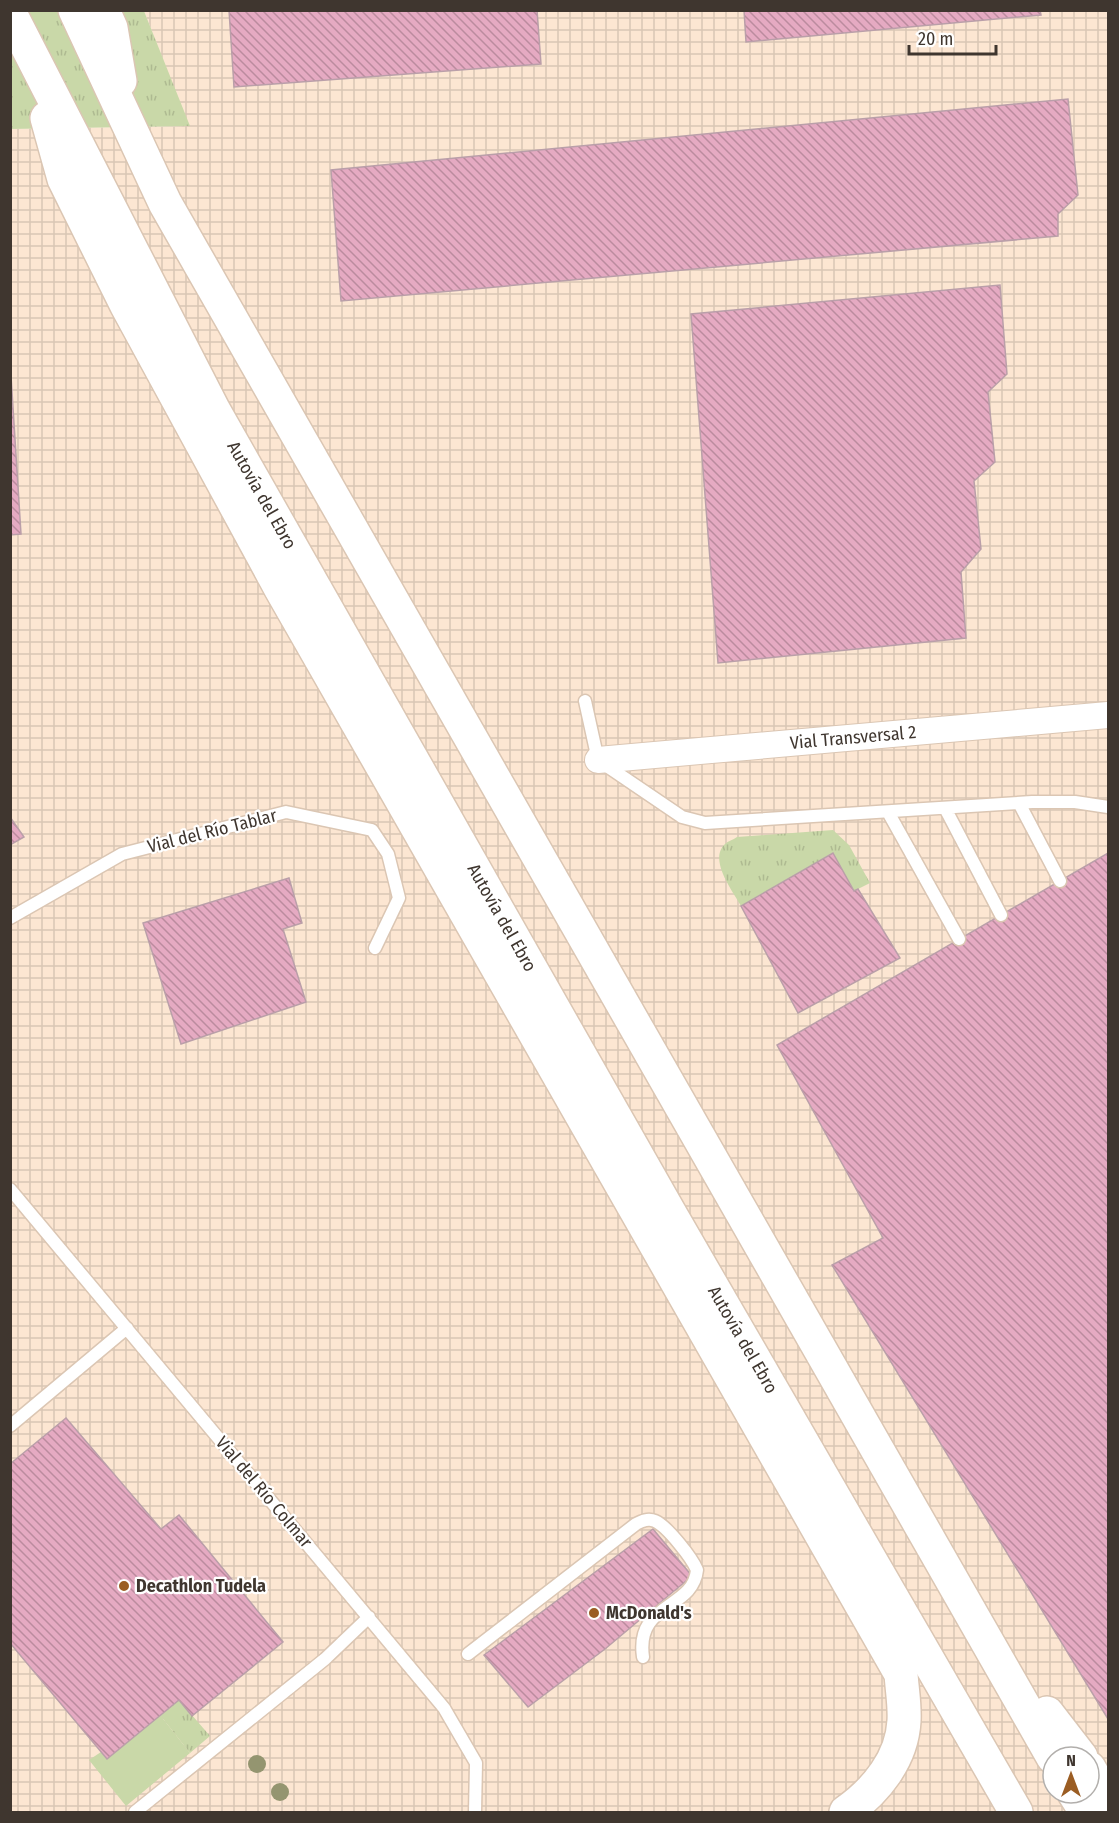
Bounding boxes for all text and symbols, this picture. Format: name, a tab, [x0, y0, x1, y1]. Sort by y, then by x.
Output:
scale bar	[909, 18, 996, 56]
text: 20 m	[918, 28, 953, 50]
street label: Autovía del Ebro	[222, 437, 301, 553]
street label: Vial Transversal 2	[789, 721, 917, 754]
street label: Vial del Río Tablar	[145, 804, 280, 858]
street label: Autovía del Ebro	[463, 860, 541, 975]
street label: Autovía del Ebro	[703, 1282, 783, 1397]
street label: Vial del Río Colmar	[211, 1432, 318, 1553]
place label: Decathlon Tudela	[136, 1575, 266, 1597]
marker: Decathlon Tudela	[117, 1579, 131, 1593]
place label: McDonald's	[606, 1602, 692, 1624]
marker: McDonald's	[587, 1606, 601, 1620]
north arrow	[1041, 1745, 1101, 1805]
text: N	[1066, 1751, 1076, 1770]

